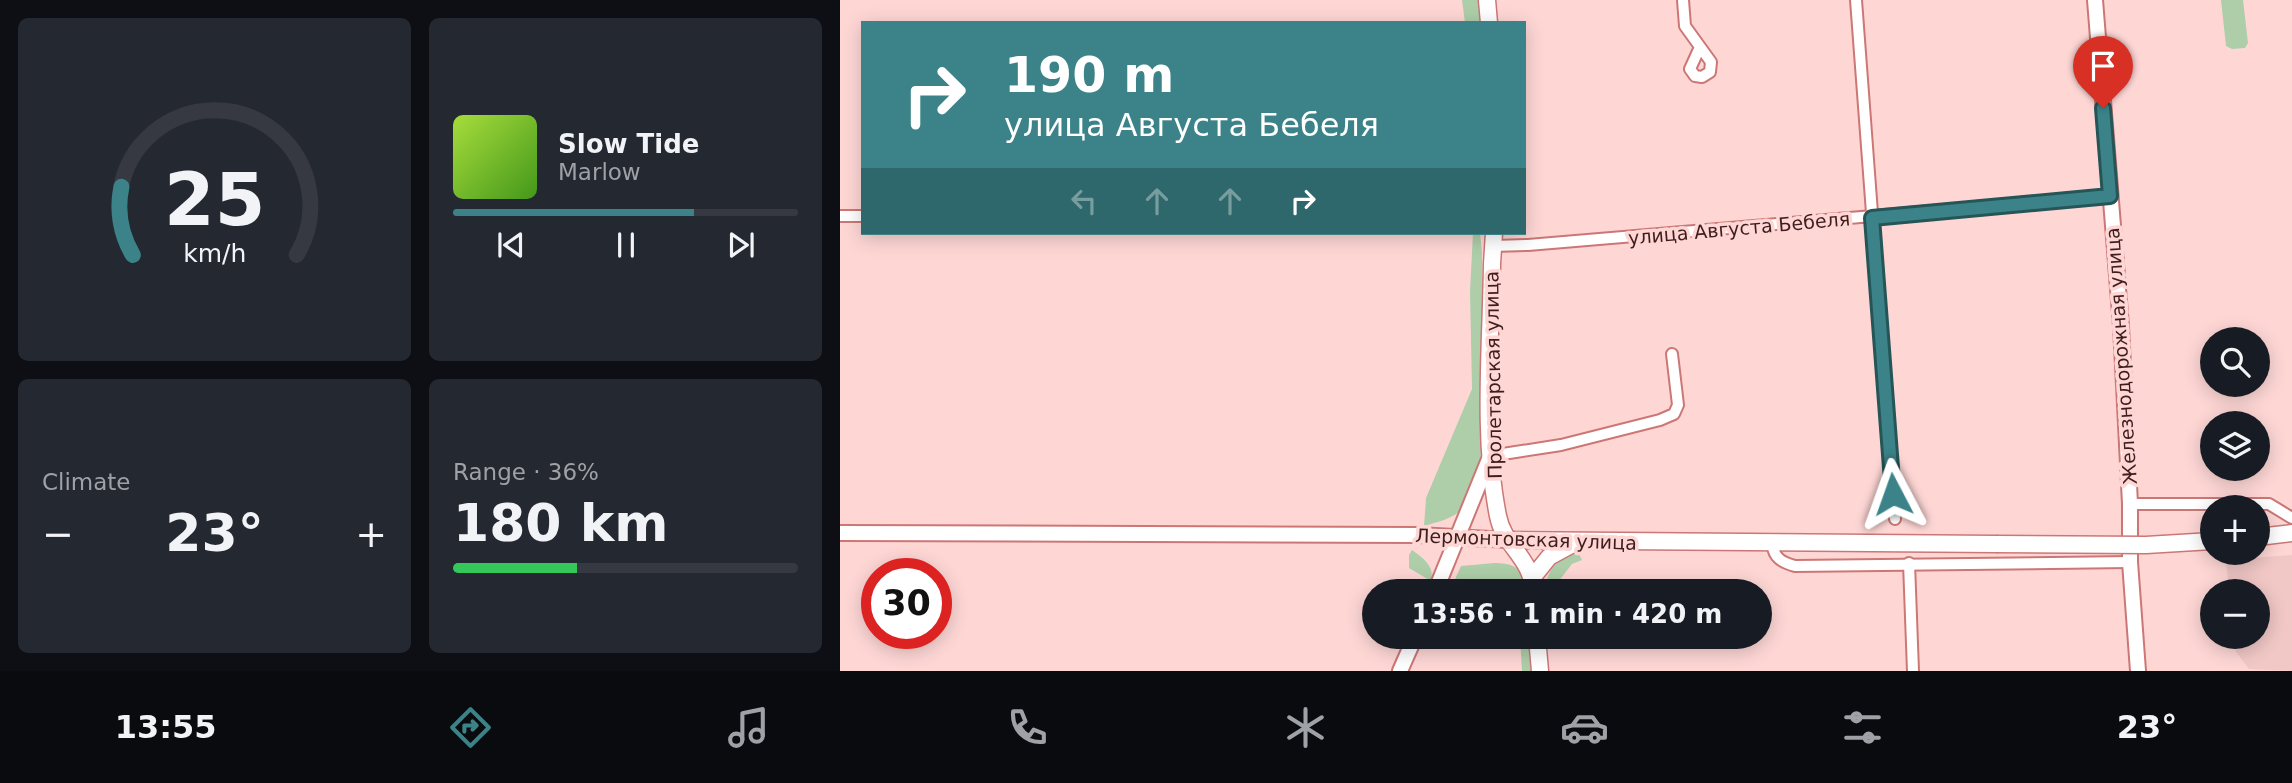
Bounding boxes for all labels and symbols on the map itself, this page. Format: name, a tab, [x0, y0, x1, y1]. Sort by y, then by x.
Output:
pin	[2073, 36, 2133, 108]
street label: улица Августа Бебеля	[1627, 207, 1851, 249]
street label: Железнодорожная улица	[2101, 227, 2141, 485]
street label: Пролетарская улица	[1480, 271, 1506, 479]
position arrow	[1856, 457, 1930, 531]
street label: Лермонтовская улица	[1415, 524, 1637, 554]
speed limit sign: 30	[861, 558, 952, 649]

